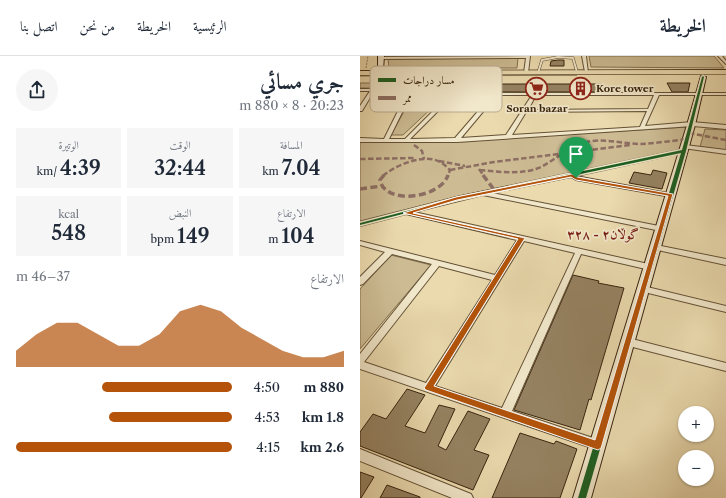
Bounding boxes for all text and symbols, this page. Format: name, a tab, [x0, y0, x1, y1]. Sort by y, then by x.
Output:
text: الخريطة	[660, 14, 706, 37]
text: اتصل بنا	[20, 17, 58, 35]
text: من نحن	[80, 17, 115, 35]
text: الخريطة	[137, 17, 171, 35]
text: الرئيسية	[193, 17, 227, 35]
legend	[370, 66, 502, 112]
text: جري مسائي	[260, 68, 344, 95]
button: share	[16, 69, 58, 111]
text: مسار دراجات	[403, 73, 454, 87]
supermarket icon: Soran bazar	[524, 75, 550, 101]
building icon: Kore tower	[568, 75, 594, 101]
place label: Kore tower	[596, 82, 654, 95]
text: ممر	[402, 91, 412, 106]
text: 20:23 · 8 × 880 m	[239, 97, 344, 113]
place label: Soran bazar	[506, 102, 568, 115]
pin	[559, 137, 593, 178]
text: الوتيرة	[59, 138, 79, 152]
text: الوقت	[169, 138, 191, 152]
text: المسافة	[280, 138, 303, 152]
icon: arrive	[565, 143, 587, 165]
text: 4:39	[60, 156, 101, 180]
text: 32:44	[154, 156, 206, 180]
text: 7.04	[282, 156, 321, 180]
text: /km	[37, 164, 60, 178]
text: km	[262, 164, 282, 178]
text: النبض	[169, 206, 191, 220]
text: الارتفاع	[277, 206, 306, 220]
text: kcal	[58, 207, 79, 221]
text: 548	[51, 221, 86, 245]
text: 149	[177, 224, 210, 248]
text: 104	[281, 224, 315, 248]
district label: گوڵان٢ - ٣٢٨	[567, 226, 639, 243]
text: bpm	[150, 232, 177, 246]
text: m	[268, 232, 281, 246]
text: 37–46 m	[16, 268, 70, 284]
text: الارتفاع	[310, 270, 344, 286]
text: 4:50	[254, 379, 280, 395]
text: 880 m	[303, 379, 344, 395]
map controls	[678, 406, 714, 486]
button: +	[678, 406, 714, 442]
text: 4:53	[255, 409, 280, 425]
text: 1.8 km	[302, 409, 344, 425]
text: 4:15	[256, 439, 280, 455]
text: 2.6 km	[300, 439, 344, 455]
button: −	[678, 450, 714, 486]

